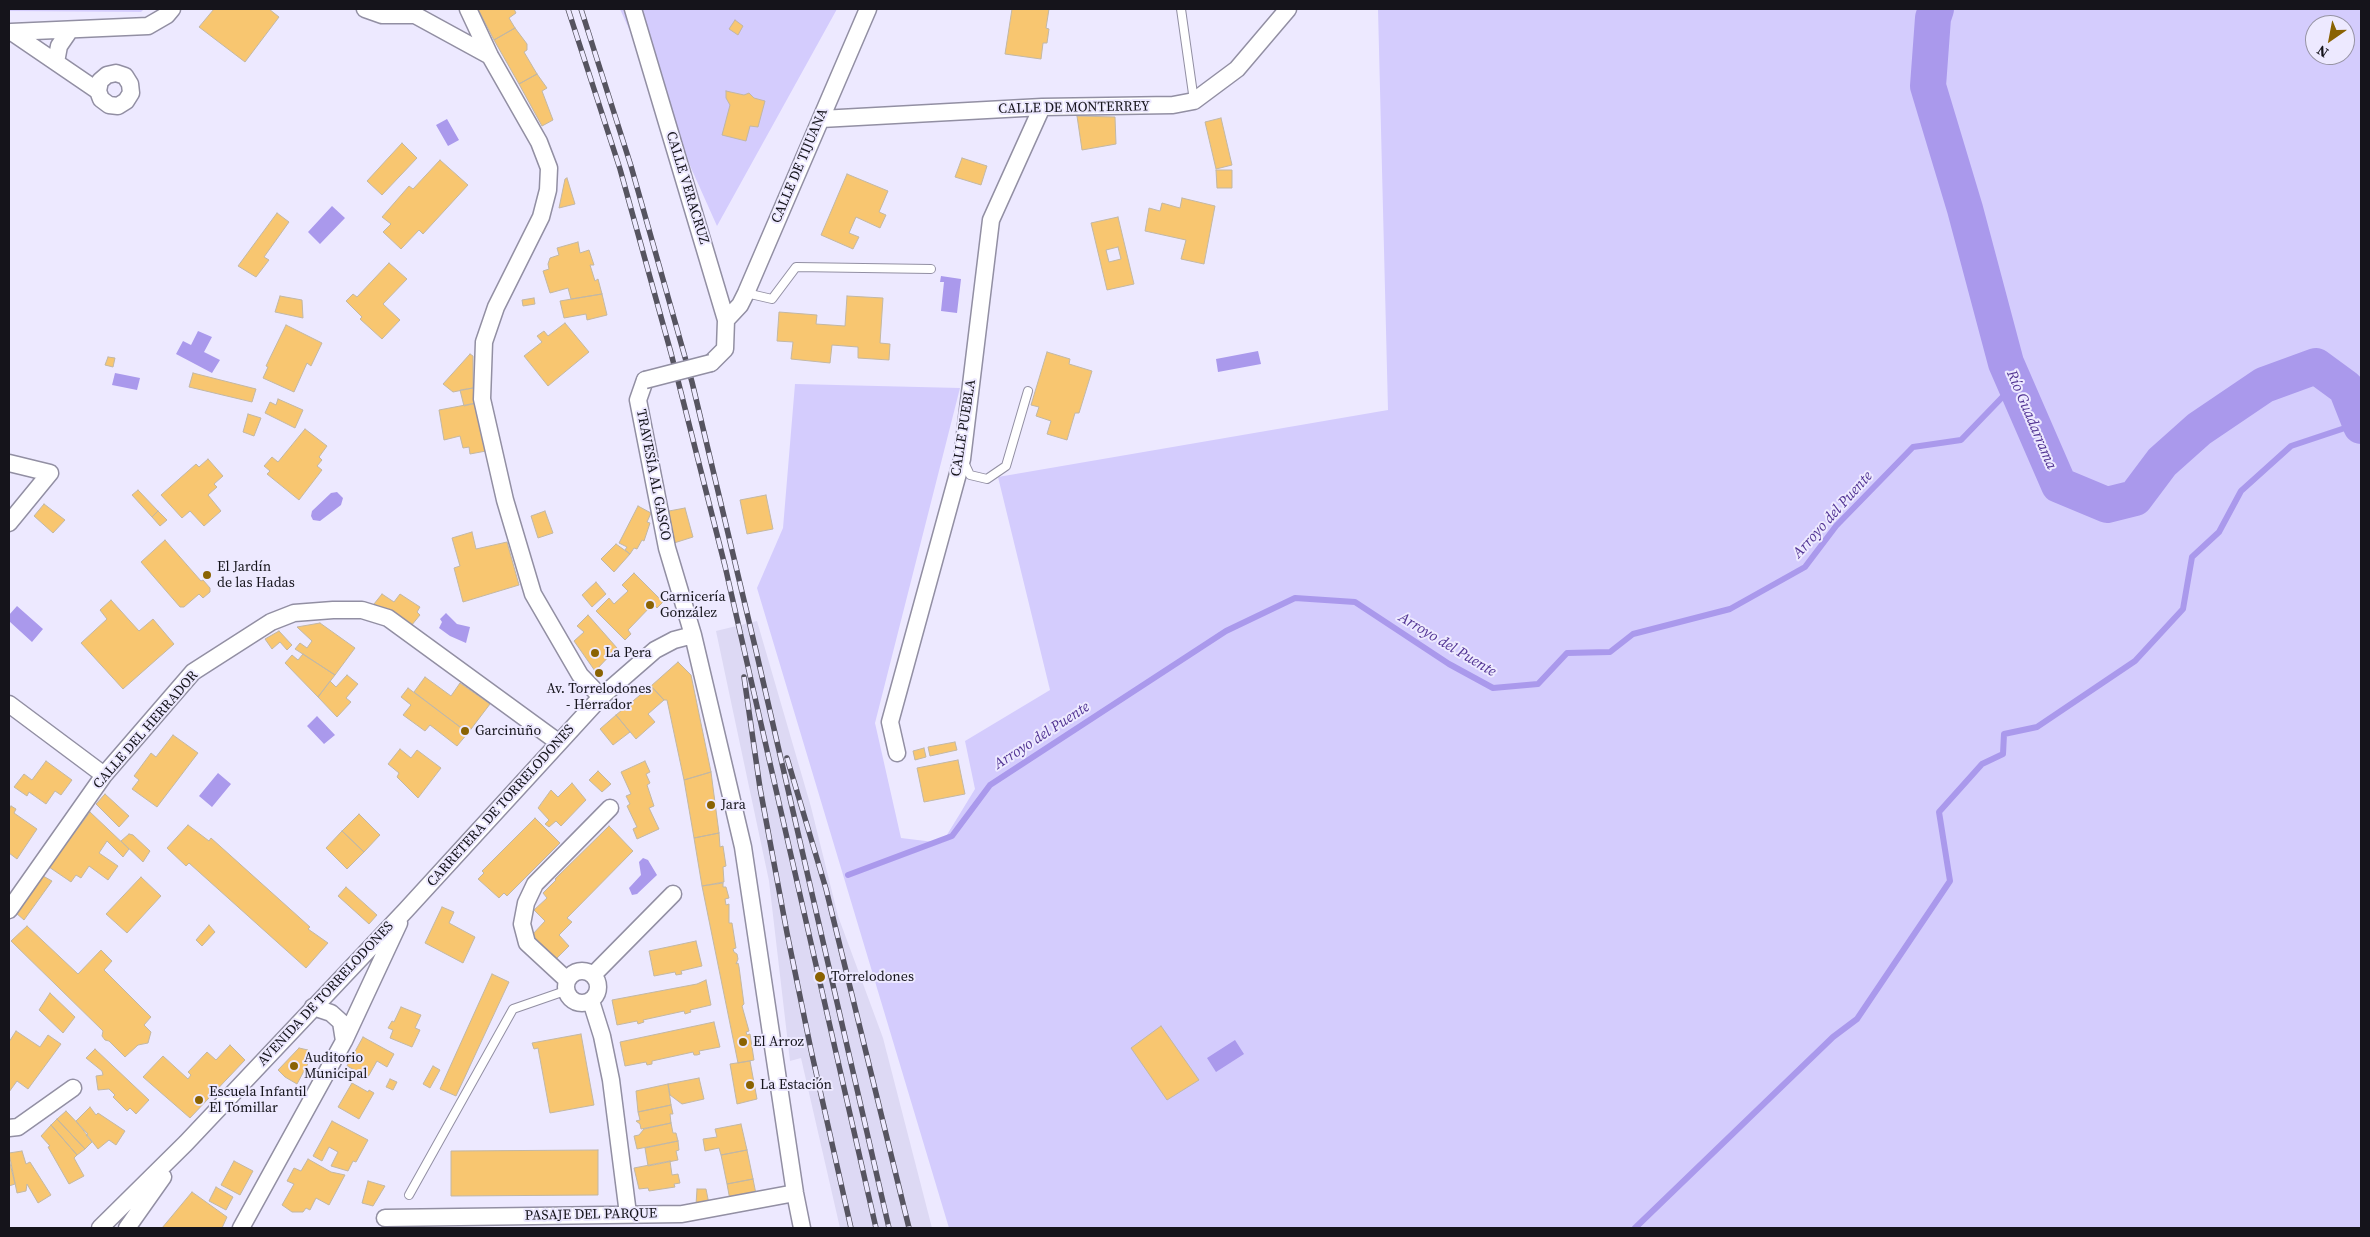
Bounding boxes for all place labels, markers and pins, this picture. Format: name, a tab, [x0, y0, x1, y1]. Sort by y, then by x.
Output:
place label: El Jardín de las Hadas	[217, 559, 295, 592]
marker: El Jardín de las Hadas	[201, 569, 213, 581]
place label: Carnicería González	[660, 589, 726, 622]
marker: Carnicería González	[644, 599, 656, 611]
place label: La Pera	[605, 645, 652, 661]
marker: La Pera	[589, 647, 601, 659]
marker: Av. Torrelodones - Herrador	[593, 667, 605, 679]
place label: Av. Torrelodones - Herrador	[547, 681, 651, 714]
place label: Garcinuño	[475, 723, 541, 739]
marker: Garcinuño	[459, 725, 471, 737]
place label: Jara	[721, 797, 746, 813]
marker: Jara	[705, 799, 717, 811]
place label: Torrelodones	[831, 969, 914, 985]
marker: Torrelodones	[813, 970, 827, 984]
place label: El Arroz	[753, 1034, 804, 1050]
marker: El Arroz	[737, 1036, 749, 1048]
place label: Auditorio Municipal	[304, 1050, 367, 1082]
marker: Auditorio Municipal	[288, 1060, 300, 1072]
place label: La Estación	[760, 1077, 832, 1093]
marker: La Estación	[744, 1079, 756, 1091]
place label: Escuela Infantil El Tomillar	[209, 1084, 307, 1116]
marker: Escuela Infantil El Tomillar	[193, 1094, 205, 1106]

